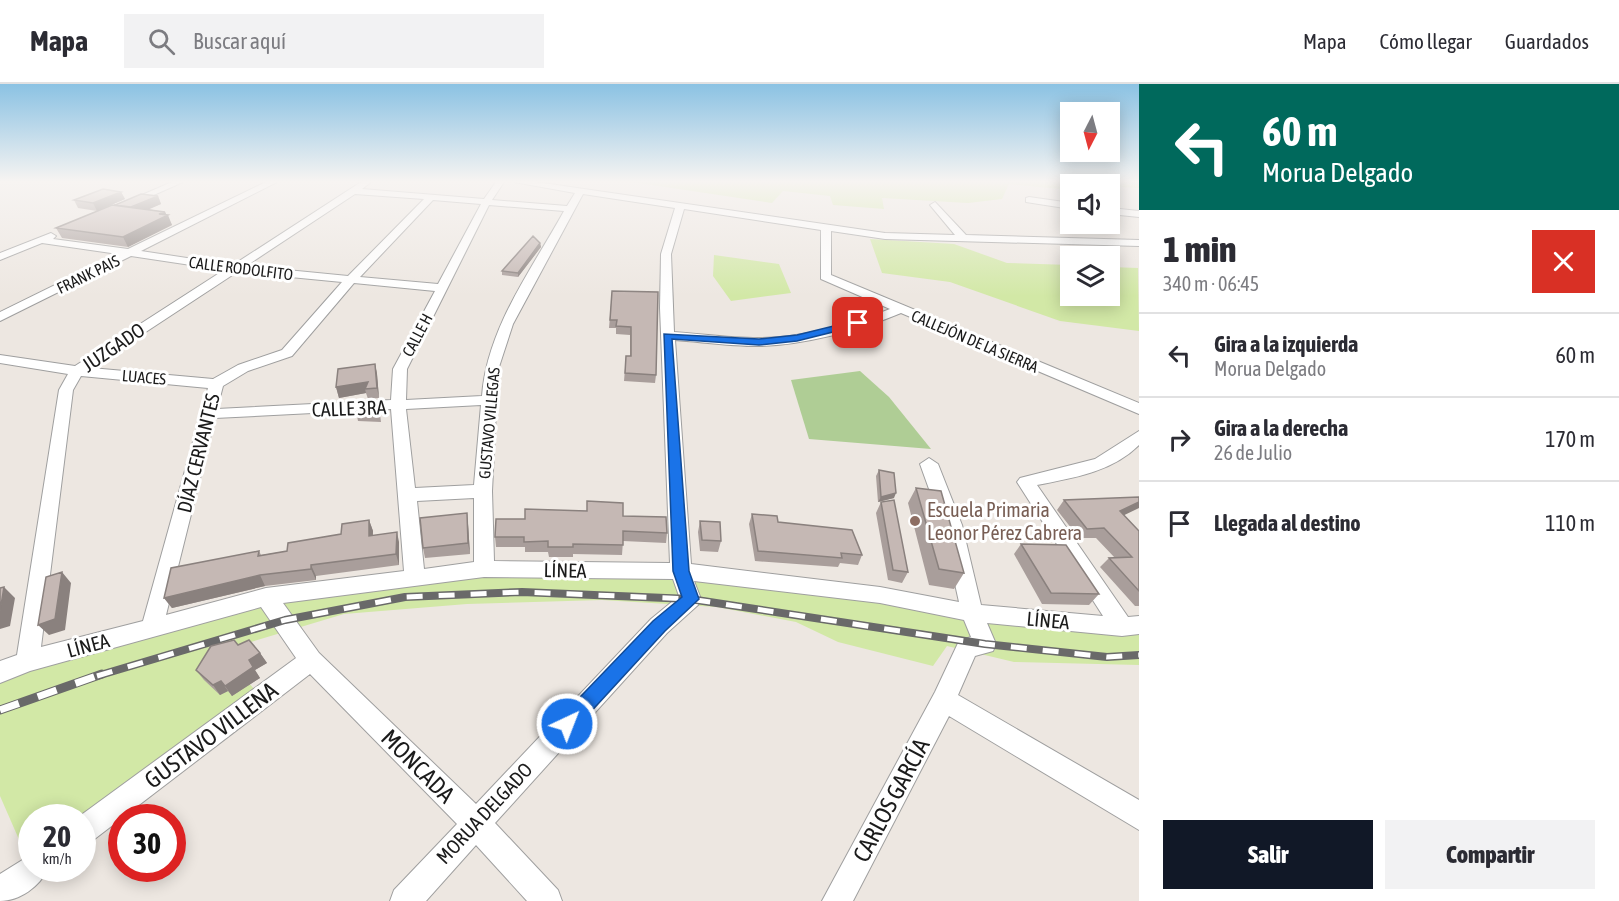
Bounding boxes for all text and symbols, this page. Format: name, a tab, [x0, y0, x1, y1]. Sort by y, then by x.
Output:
search box	[124, 14, 544, 68]
text: Mapa	[30, 25, 88, 57]
icon: search	[145, 25, 178, 58]
text: Buscar aquí	[193, 28, 286, 54]
text: Mapa	[1303, 29, 1347, 53]
text: Cómo llegar	[1380, 29, 1472, 53]
text: Guardados	[1505, 29, 1589, 53]
north arrow	[1060, 102, 1120, 162]
map controls	[1060, 102, 1120, 306]
text: 60 m	[1262, 107, 1337, 155]
icon: left	[1163, 108, 1241, 186]
text: Morua Delgado	[1262, 157, 1413, 188]
button: sound	[1060, 174, 1120, 234]
text: 1 min	[1163, 228, 1237, 270]
button: close	[1532, 230, 1595, 293]
button: layers	[1060, 246, 1120, 306]
street label: FRANK PAIS	[54, 251, 123, 297]
street label: CALLE RODOLFITO	[188, 253, 294, 283]
text: 340 m · 06:45	[1163, 272, 1259, 295]
pin	[832, 297, 883, 348]
icon: arrive	[841, 306, 874, 339]
street label: CALLEJÓN DE LA SIERRA	[909, 306, 1041, 376]
street label: CALLE H	[398, 311, 436, 359]
street label: JUZGADO	[77, 318, 149, 376]
text: Gira a la izquierda	[1214, 331, 1358, 357]
icon: left	[1163, 339, 1196, 372]
text: 60 m	[1555, 342, 1595, 368]
text: Morua Delgado	[1214, 357, 1326, 380]
street label: LUACES	[121, 366, 167, 388]
street label: GUSTAVO VILLEGAS	[475, 366, 503, 480]
street label: DÍAZ CERVANTES	[172, 391, 224, 515]
street label: CALLE 3RA	[311, 395, 387, 421]
text: Gira a la derecha	[1214, 415, 1348, 441]
icon: right	[1163, 423, 1196, 456]
text: 170 m	[1545, 426, 1595, 452]
text: 26 de Julio	[1214, 441, 1292, 464]
place label: Escuela Primaria Leonor Pérez Cabrera	[927, 498, 1082, 544]
icon: arrive	[1163, 507, 1196, 540]
text: Llegada al destino	[1214, 510, 1361, 536]
text: 110 m	[1545, 510, 1595, 536]
marker: Escuela Primaria Leonor Pérez Cabrera	[908, 514, 922, 528]
street label: LÍNEA	[543, 558, 587, 582]
street label: LÍNEA	[1026, 607, 1071, 633]
street label: LÍNEA	[64, 628, 112, 662]
street label: GUSTAVO VILLENA	[139, 676, 283, 794]
position arrow	[535, 692, 599, 756]
street label: MONCADA	[376, 724, 460, 808]
street label: CARLOS GARCÍA	[847, 734, 935, 866]
street label: MORUA DELGADO	[431, 758, 537, 868]
speed limit sign: 30	[108, 804, 186, 882]
text: 20	[43, 819, 71, 853]
button: Salir	[1163, 820, 1373, 889]
button: Compartir	[1385, 820, 1595, 889]
text: km/h	[42, 850, 72, 867]

